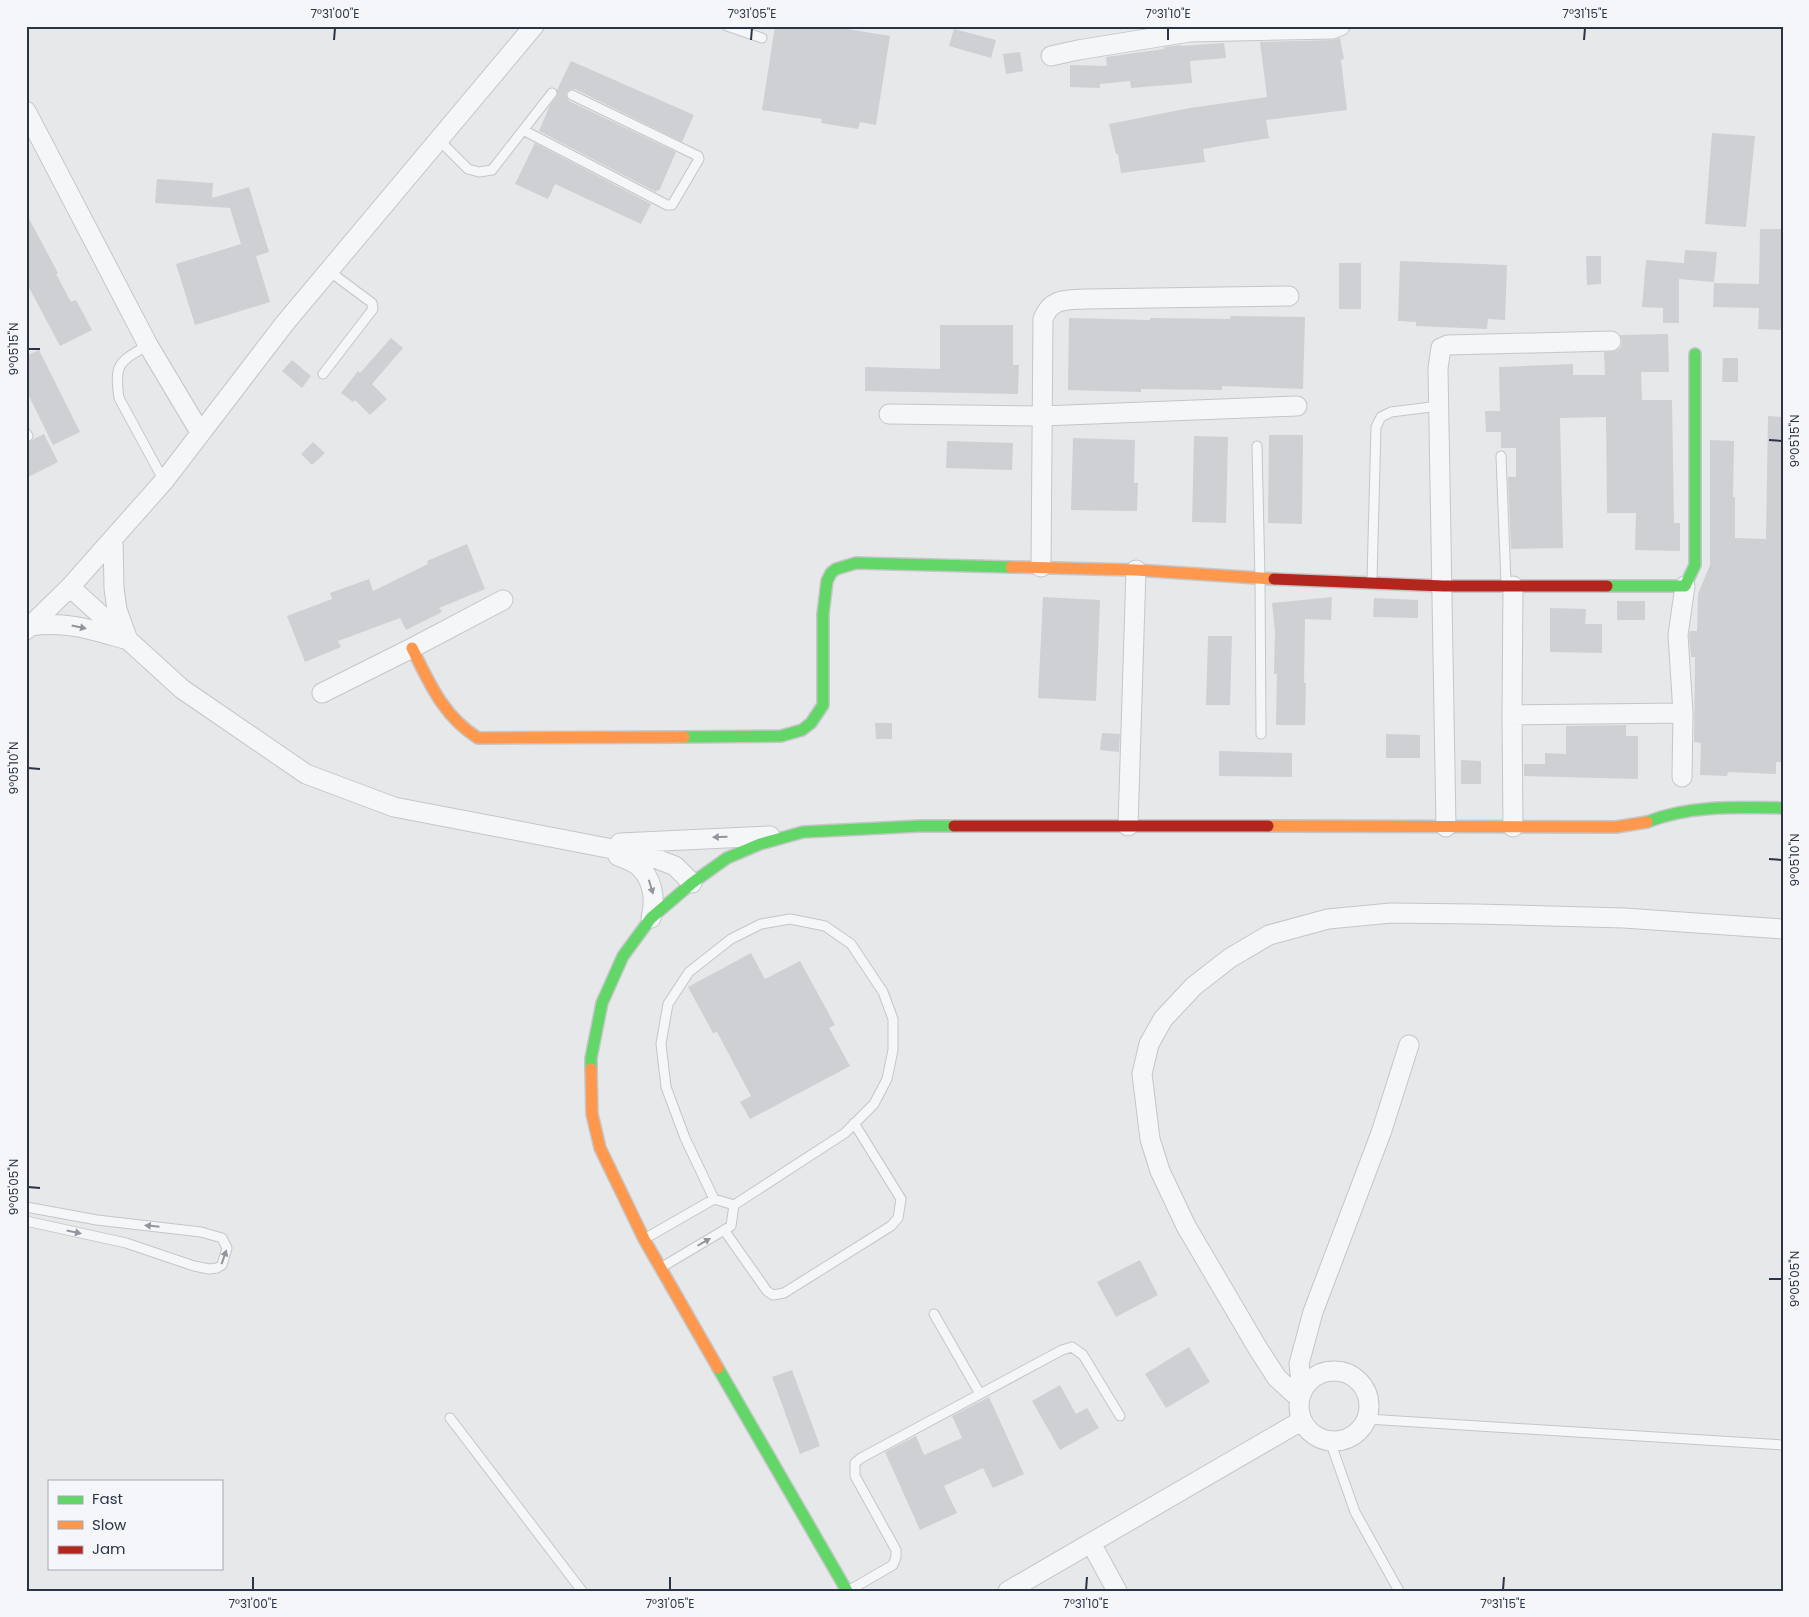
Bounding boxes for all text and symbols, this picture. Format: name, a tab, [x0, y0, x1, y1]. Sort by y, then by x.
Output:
text: 7°31'00"E	[310, 5, 360, 22]
text: 7°31'05"E	[727, 5, 777, 22]
text: 7°31'10"E	[1145, 5, 1191, 22]
text: 7°31'15"E	[1562, 5, 1608, 22]
text: 9°05'15"N	[5, 323, 22, 375]
text: 9°05'15"N	[1786, 415, 1803, 467]
one-way arrow	[71, 623, 86, 631]
text: 9°05'10"N	[5, 742, 22, 794]
one-way arrow	[712, 834, 728, 842]
text: 9°05'10"N	[1786, 834, 1803, 886]
one-way arrow	[647, 880, 655, 895]
text: 9°05'05"N	[5, 1159, 22, 1215]
one-way arrow	[144, 1222, 160, 1230]
one-way arrow	[66, 1228, 82, 1236]
one-way arrow	[697, 1238, 710, 1247]
one-way arrow	[221, 1249, 228, 1264]
text: 9°05'05"N	[1786, 1251, 1803, 1307]
legend	[48, 1480, 222, 1570]
text: Fast	[92, 1488, 123, 1509]
text: Slow	[92, 1514, 127, 1535]
text: Jam	[92, 1538, 126, 1559]
text: 7°31'00"E	[228, 1595, 278, 1612]
text: 7°31'05"E	[645, 1595, 695, 1612]
text: 7°31'10"E	[1063, 1595, 1109, 1612]
text: 7°31'15"E	[1480, 1595, 1526, 1612]

